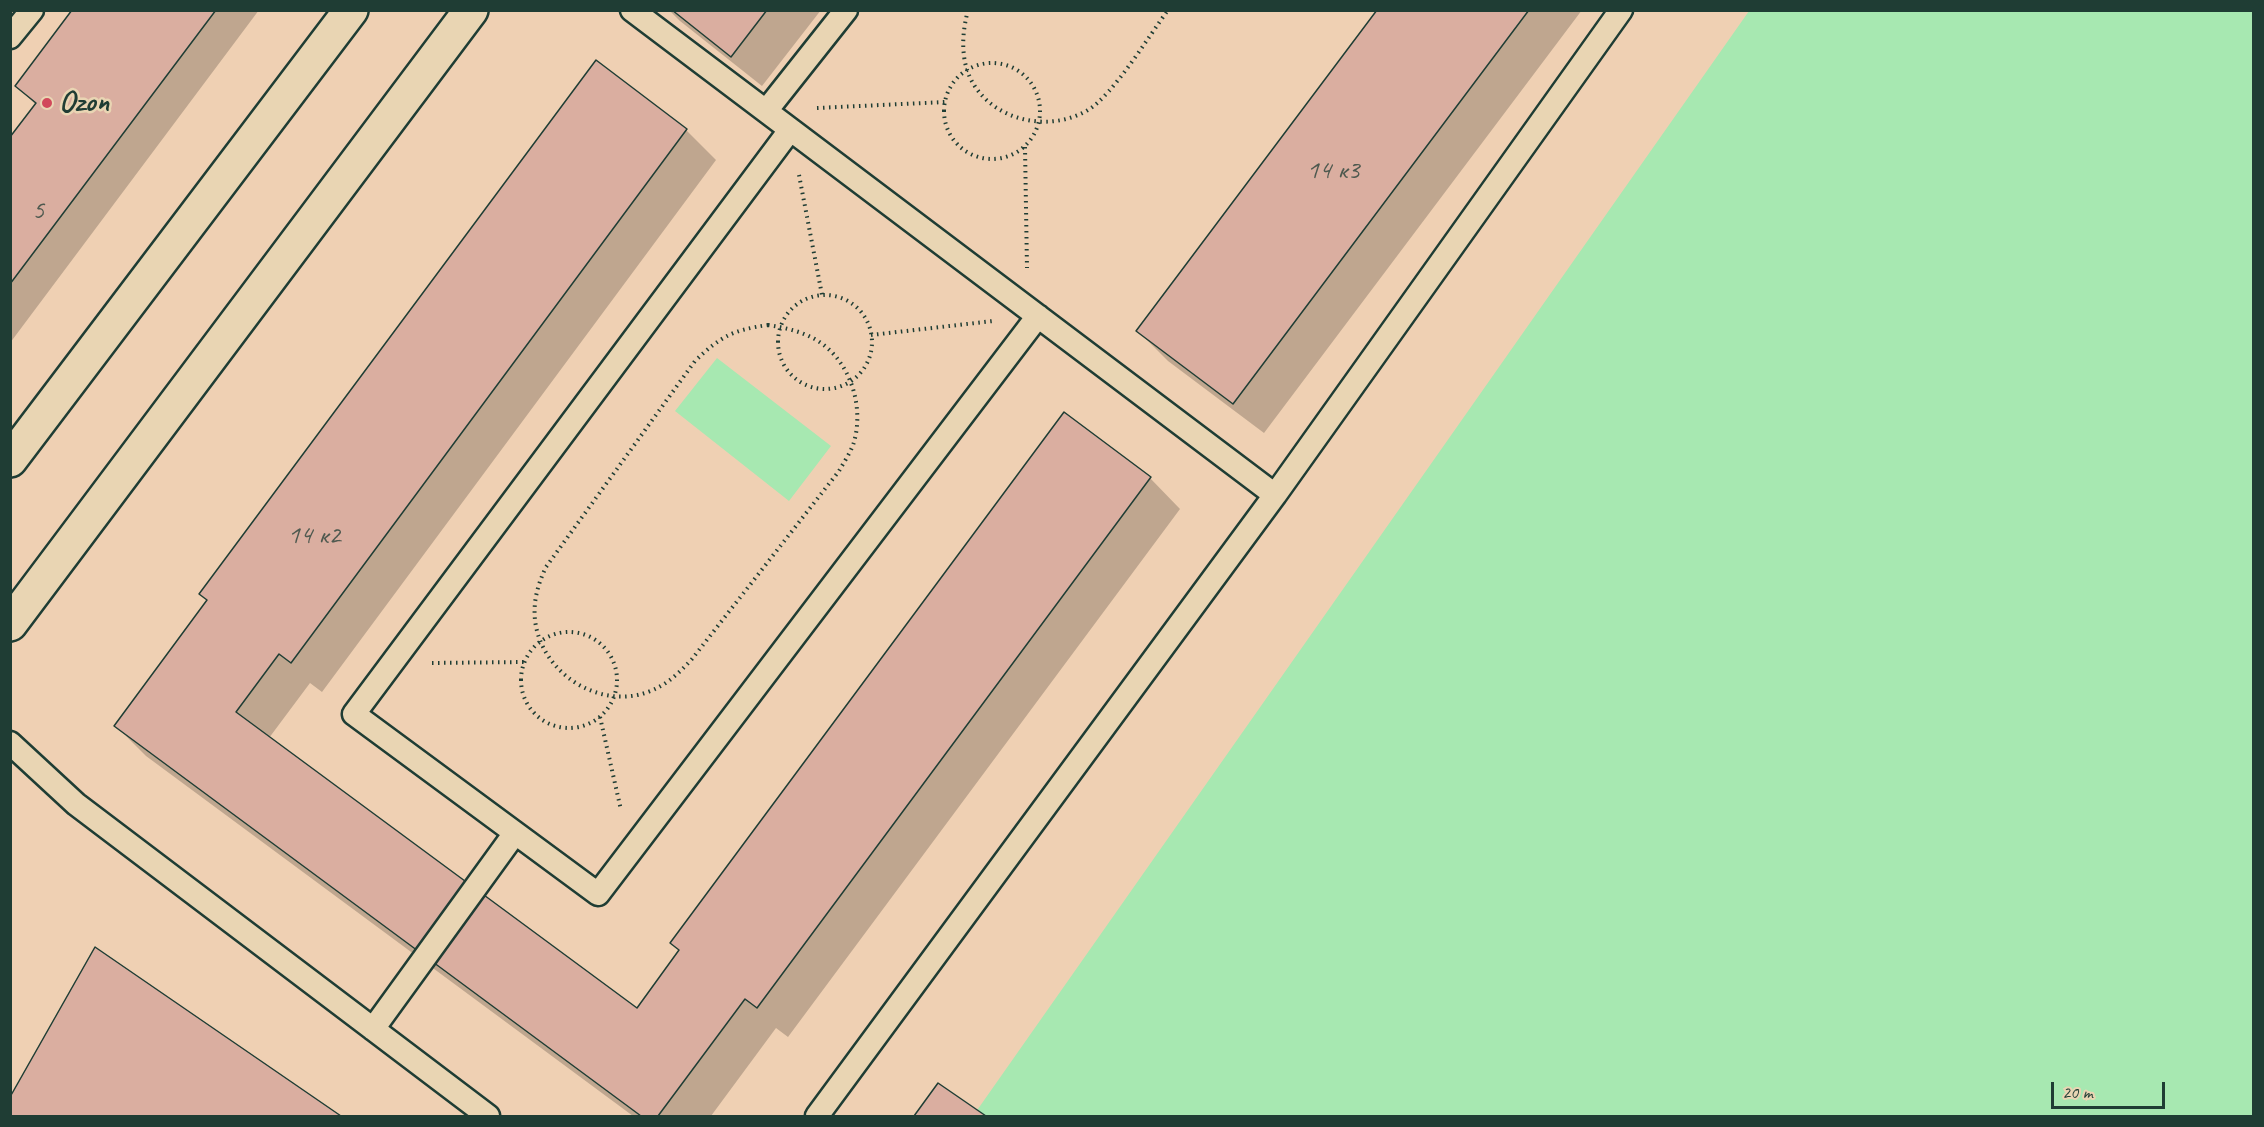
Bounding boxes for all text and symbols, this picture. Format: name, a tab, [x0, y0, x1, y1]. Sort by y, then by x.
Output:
place label: Ozon	[59, 85, 109, 121]
marker: Ozon	[40, 96, 54, 110]
house number: 14 к3	[1307, 155, 1359, 187]
house number: 5	[32, 195, 44, 227]
house number: 14 к2	[288, 520, 340, 552]
scale bar	[2054, 1070, 2168, 1108]
text: 20 m	[2062, 1081, 2093, 1103]

